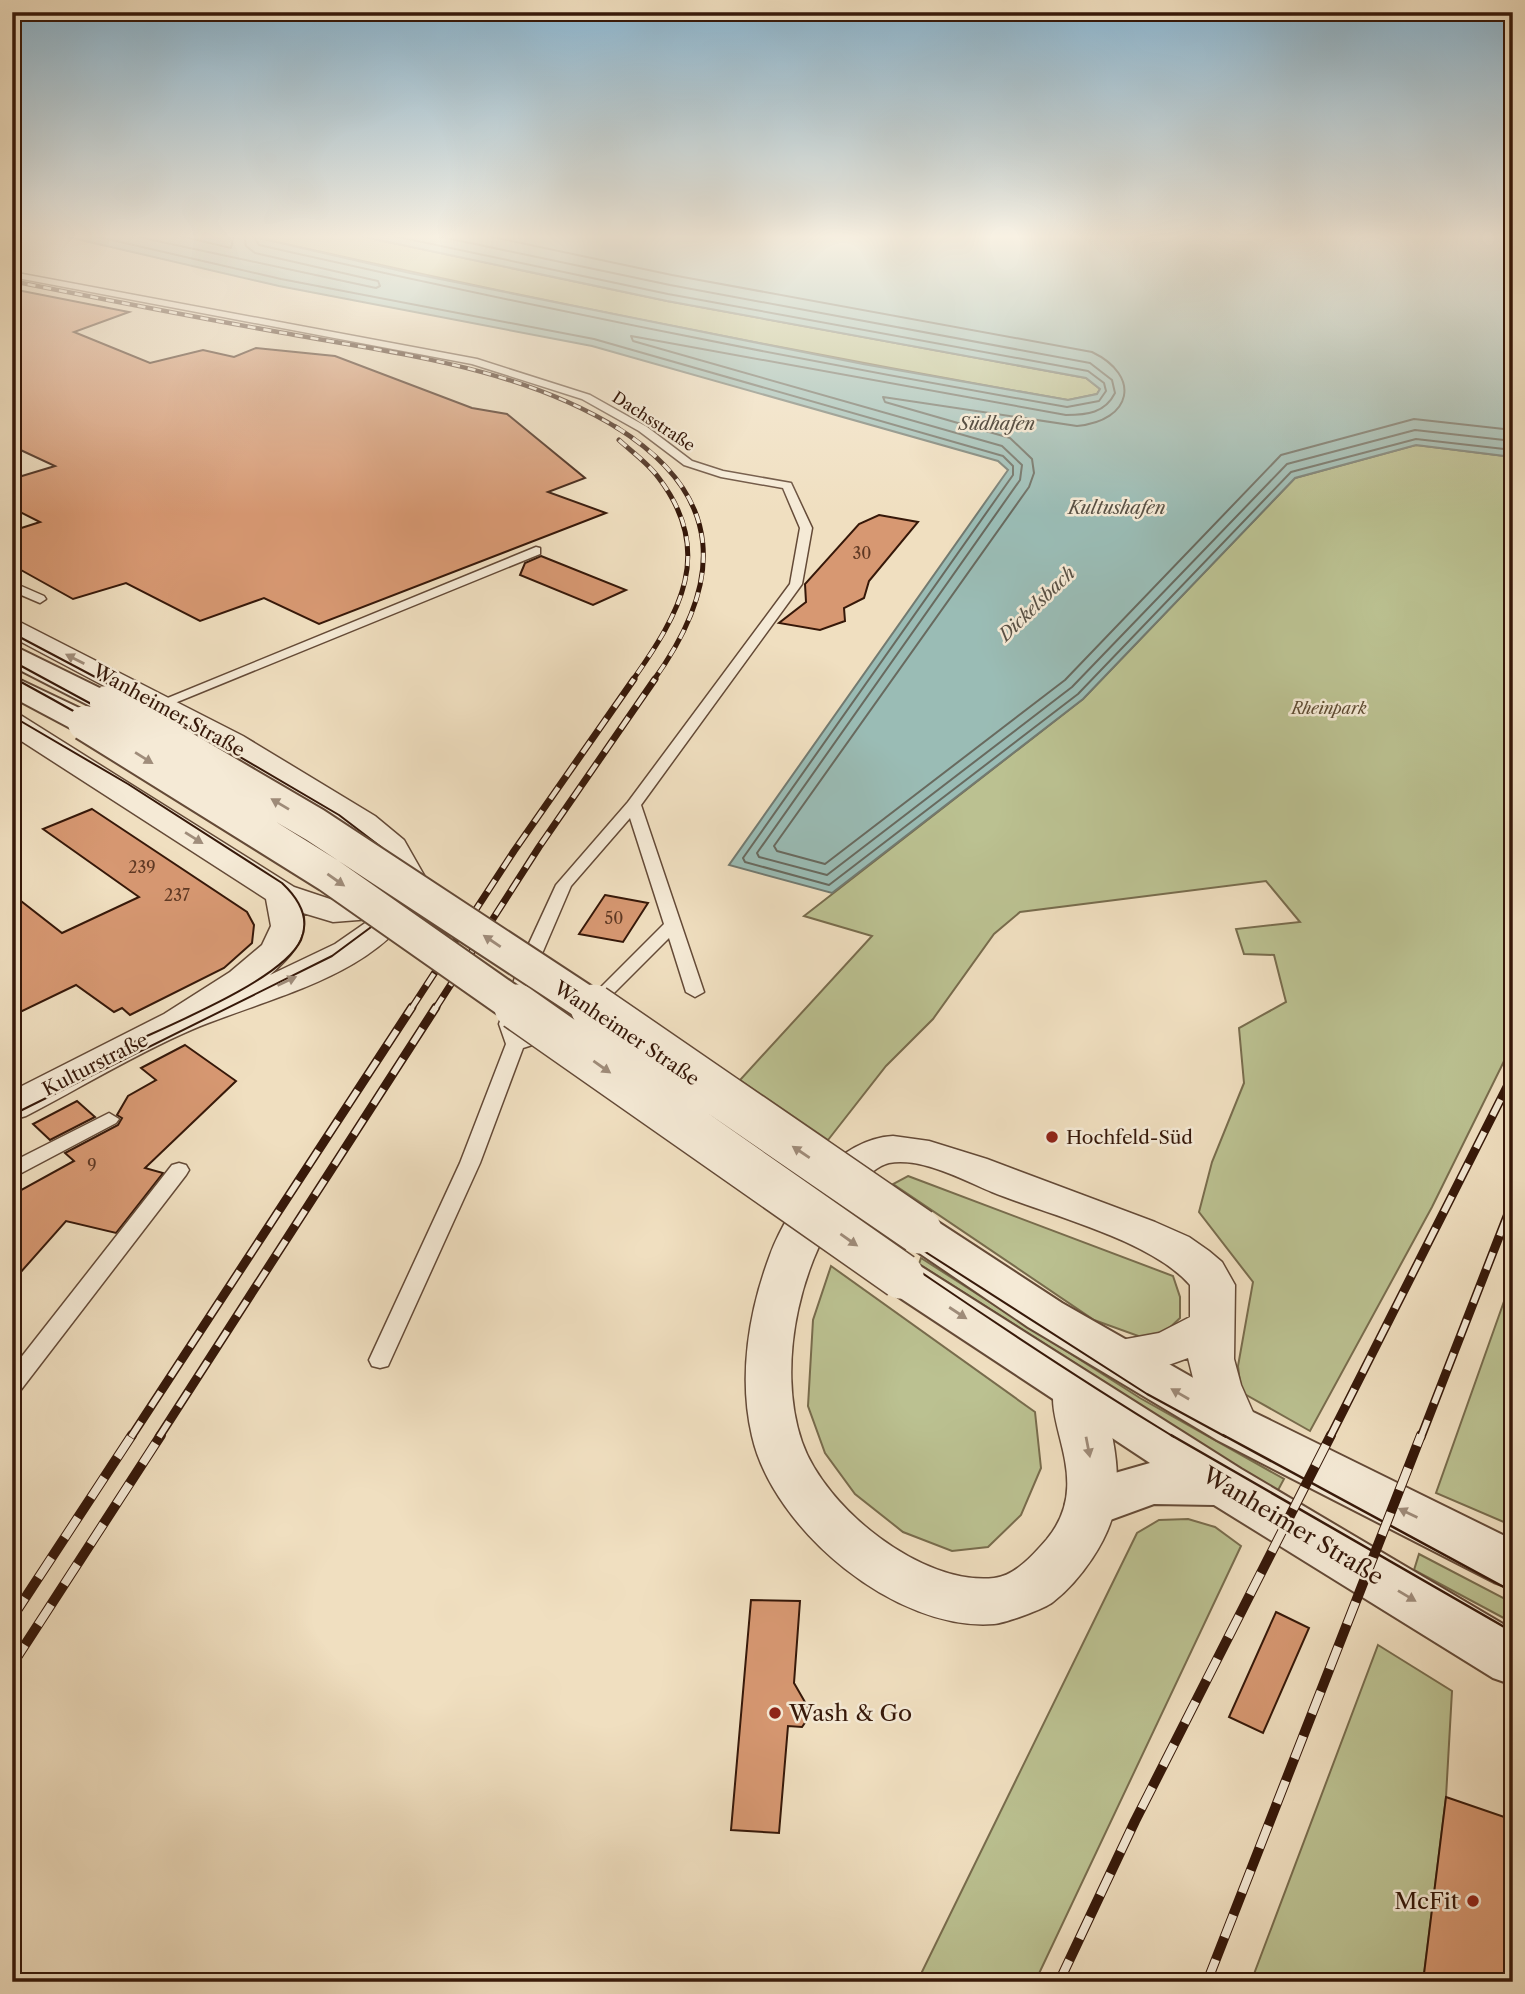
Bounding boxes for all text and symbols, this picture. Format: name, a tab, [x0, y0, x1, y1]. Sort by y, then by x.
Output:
street label: Dachsstraße	[609, 387, 699, 455]
water label: Südhafen	[958, 413, 1035, 435]
water label: Kultushafen	[1066, 497, 1166, 519]
house number: 30	[853, 543, 871, 563]
water label: Dickelsbach	[993, 562, 1080, 647]
one-way arrow	[65, 653, 85, 665]
street label: Wanheimer Straße	[88, 659, 249, 762]
park label: Rheinpark	[1290, 698, 1367, 718]
one-way arrow	[134, 751, 154, 764]
one-way arrow	[271, 798, 290, 810]
one-way arrow	[184, 832, 203, 845]
house number: 239	[128, 857, 156, 877]
one-way arrow	[327, 873, 345, 887]
house number: 237	[164, 885, 190, 905]
house number: 50	[605, 908, 623, 928]
one-way arrow	[482, 935, 501, 948]
one-way arrow	[277, 975, 297, 987]
street label: Wanheimer Straße	[549, 976, 704, 1091]
street label: Kulturstraße	[39, 1028, 152, 1101]
one-way arrow	[593, 1060, 611, 1074]
place label: Hochfeld-Süd	[1066, 1126, 1193, 1149]
marker: Hochfeld-Süd	[1044, 1129, 1060, 1145]
one-way arrow	[792, 1146, 811, 1159]
house number: 9	[87, 1155, 97, 1175]
one-way arrow	[840, 1232, 858, 1246]
one-way arrow	[948, 1306, 967, 1319]
one-way arrow	[1170, 1388, 1189, 1400]
one-way arrow	[1082, 1436, 1093, 1458]
street label: Wanheimer Straße	[1197, 1460, 1389, 1591]
one-way arrow	[1398, 1508, 1418, 1519]
one-way arrow	[1397, 1589, 1416, 1602]
place label: Wash & Go	[788, 1699, 912, 1727]
marker: Wash & Go	[767, 1705, 783, 1721]
place label: McFit	[1394, 1887, 1459, 1915]
marker: McFit	[1465, 1893, 1481, 1909]

